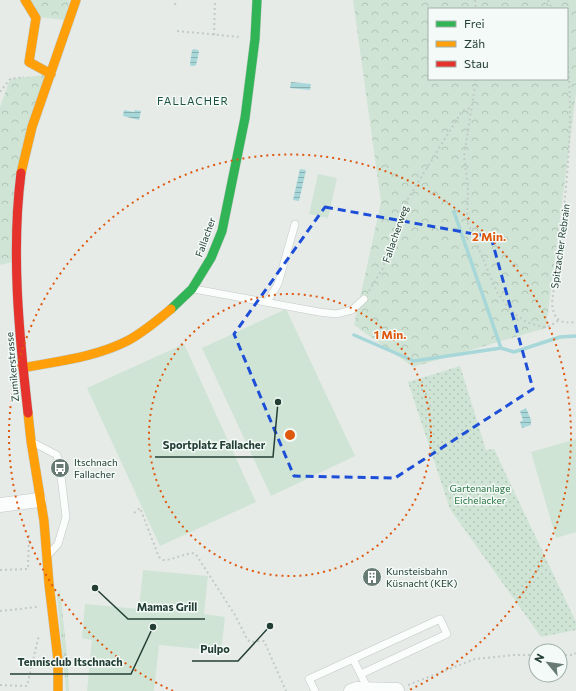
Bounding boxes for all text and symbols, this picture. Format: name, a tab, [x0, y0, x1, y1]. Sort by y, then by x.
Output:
legend	[428, 8, 568, 80]
text: Frei	[464, 16, 485, 30]
text: Zäh	[464, 36, 485, 50]
text: Stau	[464, 56, 489, 70]
district label: FALLACHER	[157, 94, 229, 107]
street label: Fallacherweg	[380, 203, 411, 264]
street label: Spitzacher Rebrain	[548, 203, 572, 289]
street label: Fallacher	[192, 216, 218, 258]
text: 2 Min.	[472, 229, 506, 243]
text: 1 Min.	[374, 327, 406, 341]
street label: Zumikerstrasse	[3, 332, 21, 402]
centre of rings	[283, 428, 297, 442]
callout: Sportplatz Fallacher	[155, 434, 273, 457]
text: Sportplatz Fallacher	[163, 438, 266, 451]
place label: Itschnach Fallacher	[74, 456, 118, 480]
bus stop icon: Itschnach Fallacher	[49, 457, 71, 479]
park label: Gartenanlage Eichelacker	[450, 482, 510, 506]
place label: Kunsteisbahn Küsnacht (KEK)	[386, 565, 458, 589]
building icon: Kunsteisbahn Küsnacht (KEK)	[361, 566, 383, 588]
callout: Mamas Grill	[128, 596, 205, 619]
text: Mamas Grill	[137, 600, 197, 613]
callout: Pulpo	[192, 638, 238, 661]
text: Pulpo	[200, 642, 230, 655]
north arrow	[528, 643, 568, 683]
callout: Tennisclub Itschnach	[10, 651, 131, 674]
text: N	[531, 651, 547, 665]
text: Tennisclub Itschnach	[18, 655, 123, 668]

